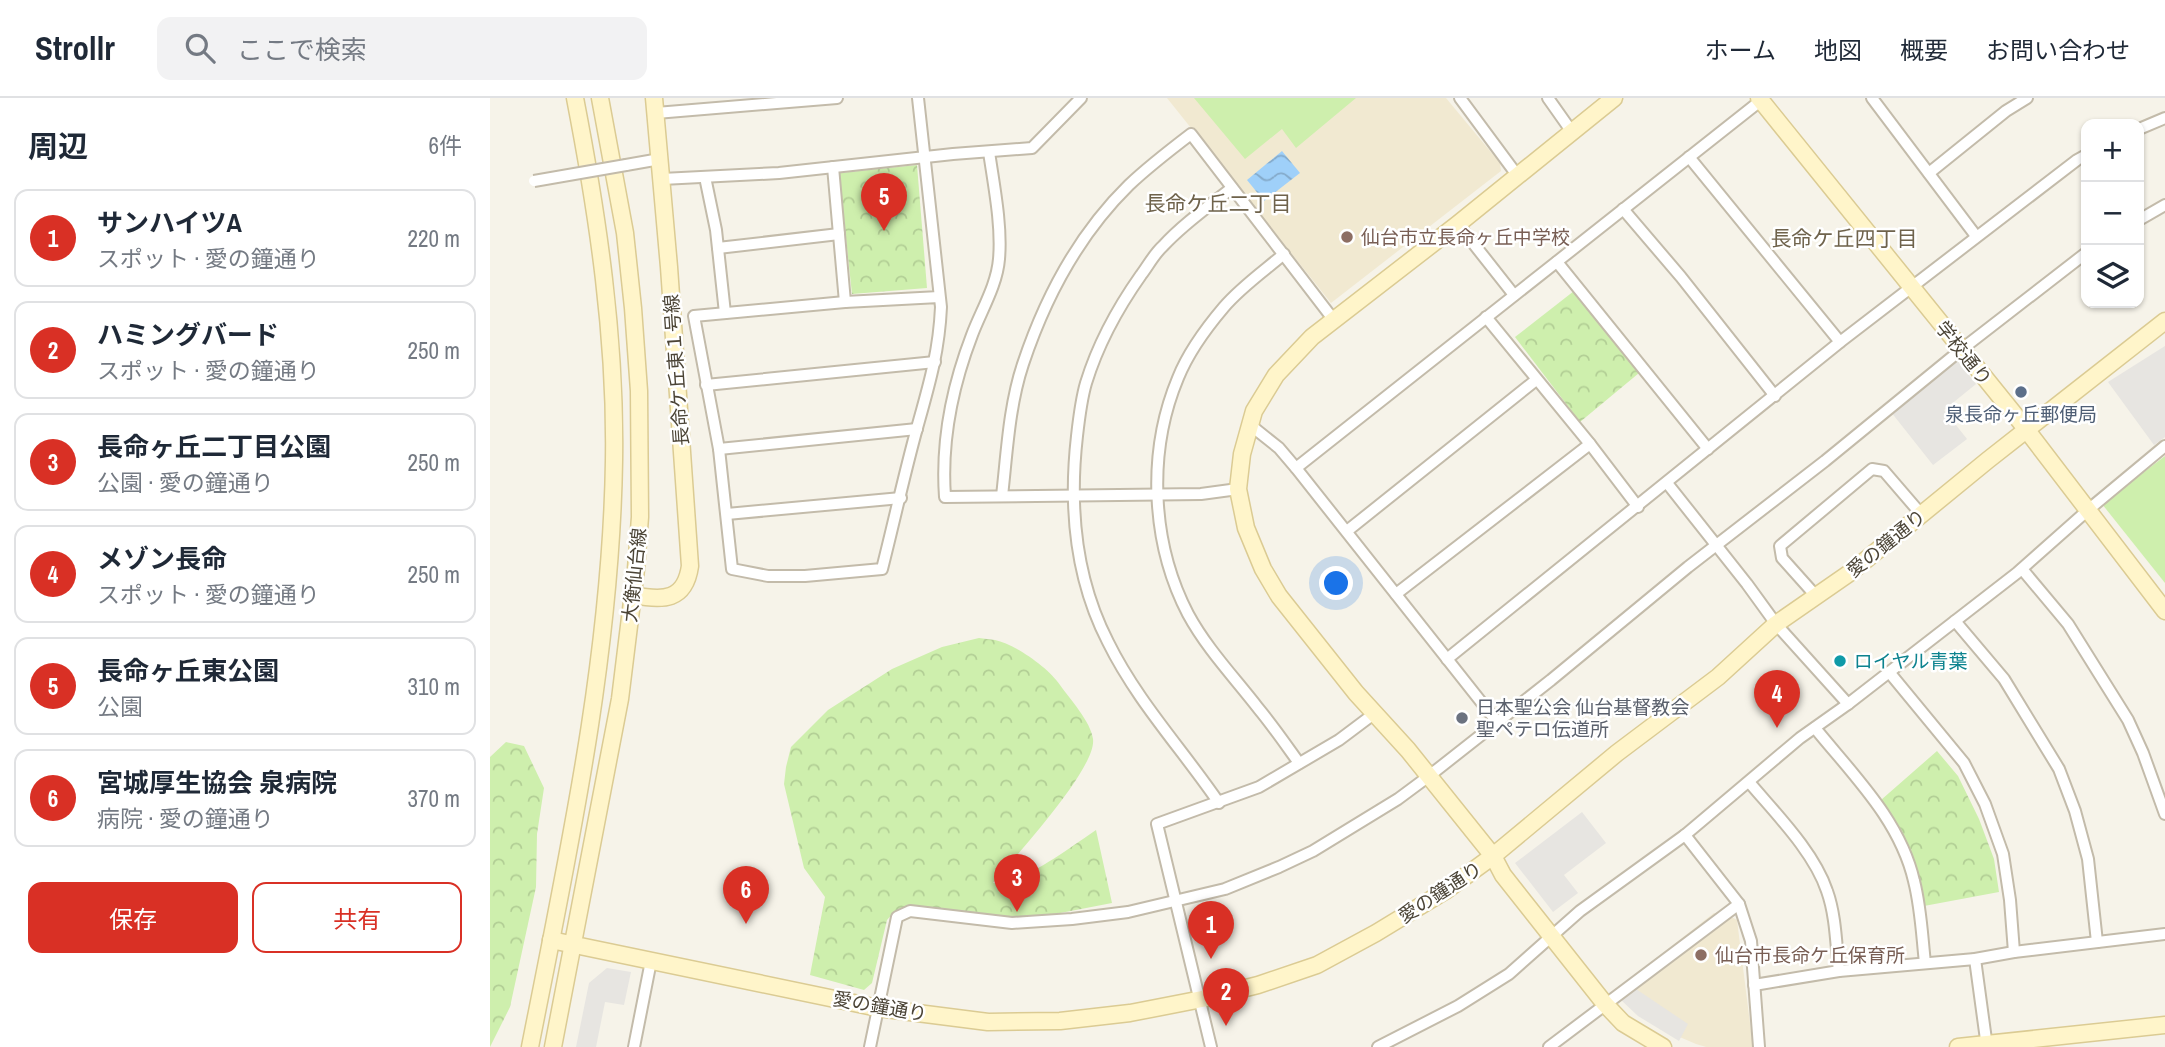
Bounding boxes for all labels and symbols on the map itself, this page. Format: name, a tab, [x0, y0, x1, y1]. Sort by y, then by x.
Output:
pin: 5	[861, 173, 907, 231]
district label: 長命ケ丘二丁目	[1145, 189, 1292, 218]
place label: 仙台市立長命ヶ丘中学校	[1361, 224, 1570, 250]
district label: 長命ケ丘四丁目	[1771, 224, 1918, 253]
marker: 仙台市立長命ヶ丘中学校	[1339, 229, 1355, 245]
street label: 長命ケ丘東１号線	[658, 293, 694, 447]
street label: 学校通り	[1930, 315, 1998, 391]
marker: 泉長命ヶ丘郵便局	[2013, 384, 2029, 400]
place label: 泉長命ヶ丘郵便局	[1945, 401, 2097, 427]
street label: 愛の鐘通り	[1841, 503, 1931, 583]
street label: 大衡仙台線	[616, 526, 652, 624]
your location	[1319, 566, 1353, 600]
place label: ロイヤル青葉	[1854, 648, 1967, 674]
marker: ロイヤル青葉	[1832, 653, 1848, 669]
pin: 4	[1754, 670, 1800, 728]
place label: 日本聖公会 仙台基督教会 聖ペテロ伝道所	[1476, 694, 1689, 742]
marker: 日本聖公会 仙台基督教会 聖ペテロ伝道所	[1454, 710, 1470, 726]
pin: 3	[994, 854, 1040, 912]
street label: 愛の鐘通り	[1393, 855, 1487, 929]
pin: 6	[723, 866, 769, 924]
pin: 1	[1188, 901, 1234, 959]
place label: 仙台市長命ケ丘保育所	[1715, 942, 1905, 968]
marker: 仙台市長命ケ丘保育所	[1693, 947, 1709, 963]
pin: 2	[1203, 968, 1249, 1026]
street label: 愛の鐘通り	[831, 985, 929, 1027]

